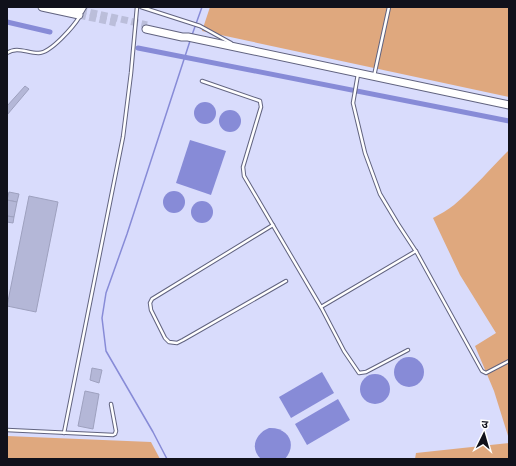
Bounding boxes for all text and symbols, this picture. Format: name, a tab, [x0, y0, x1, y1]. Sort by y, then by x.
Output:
north arrow	[464, 414, 504, 454]
text: उ	[481, 415, 489, 431]

